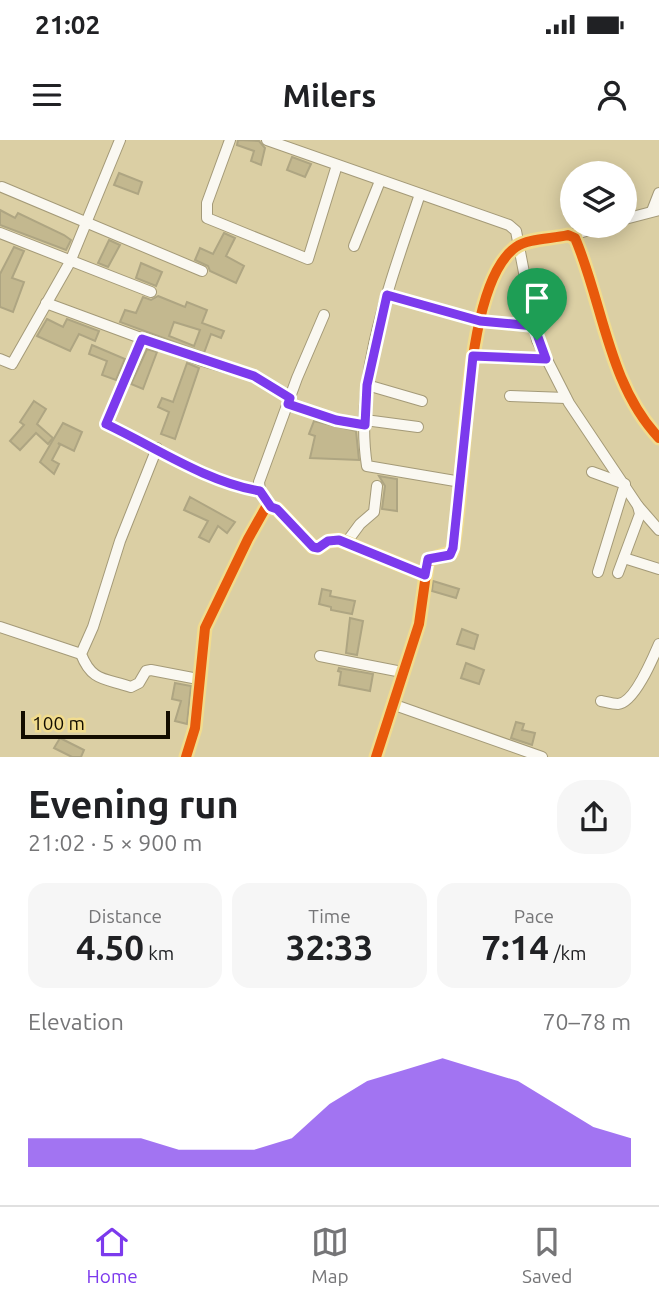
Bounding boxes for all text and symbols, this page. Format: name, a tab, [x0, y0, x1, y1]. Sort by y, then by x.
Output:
text: 21:02	[35, 10, 100, 39]
icon: menu	[28, 76, 66, 114]
icon: person	[593, 76, 631, 114]
text: Milers	[283, 77, 376, 113]
map controls	[560, 161, 637, 238]
button: layers	[560, 161, 637, 238]
pin	[507, 268, 567, 340]
icon: arrive	[518, 279, 556, 317]
scale bar	[21, 708, 170, 740]
text: 100 m	[32, 712, 85, 734]
button: share	[557, 780, 631, 854]
text: Evening run	[28, 783, 239, 825]
text: 21:02 · 5 × 900 m	[28, 830, 202, 855]
text: Distance	[88, 905, 162, 927]
text: Time	[308, 905, 351, 927]
text: Pace	[514, 905, 554, 927]
text: 4.50	[76, 927, 144, 967]
text: 32:33	[286, 927, 373, 967]
text: 7:14	[481, 927, 549, 967]
text: km	[144, 942, 174, 964]
text: /km	[549, 942, 586, 964]
text: Elevation	[28, 1009, 124, 1034]
text: 70–78 m	[543, 1009, 631, 1034]
tab: Home	[87, 1223, 138, 1287]
tab: Map	[311, 1223, 349, 1287]
tab: Saved	[522, 1223, 572, 1287]

